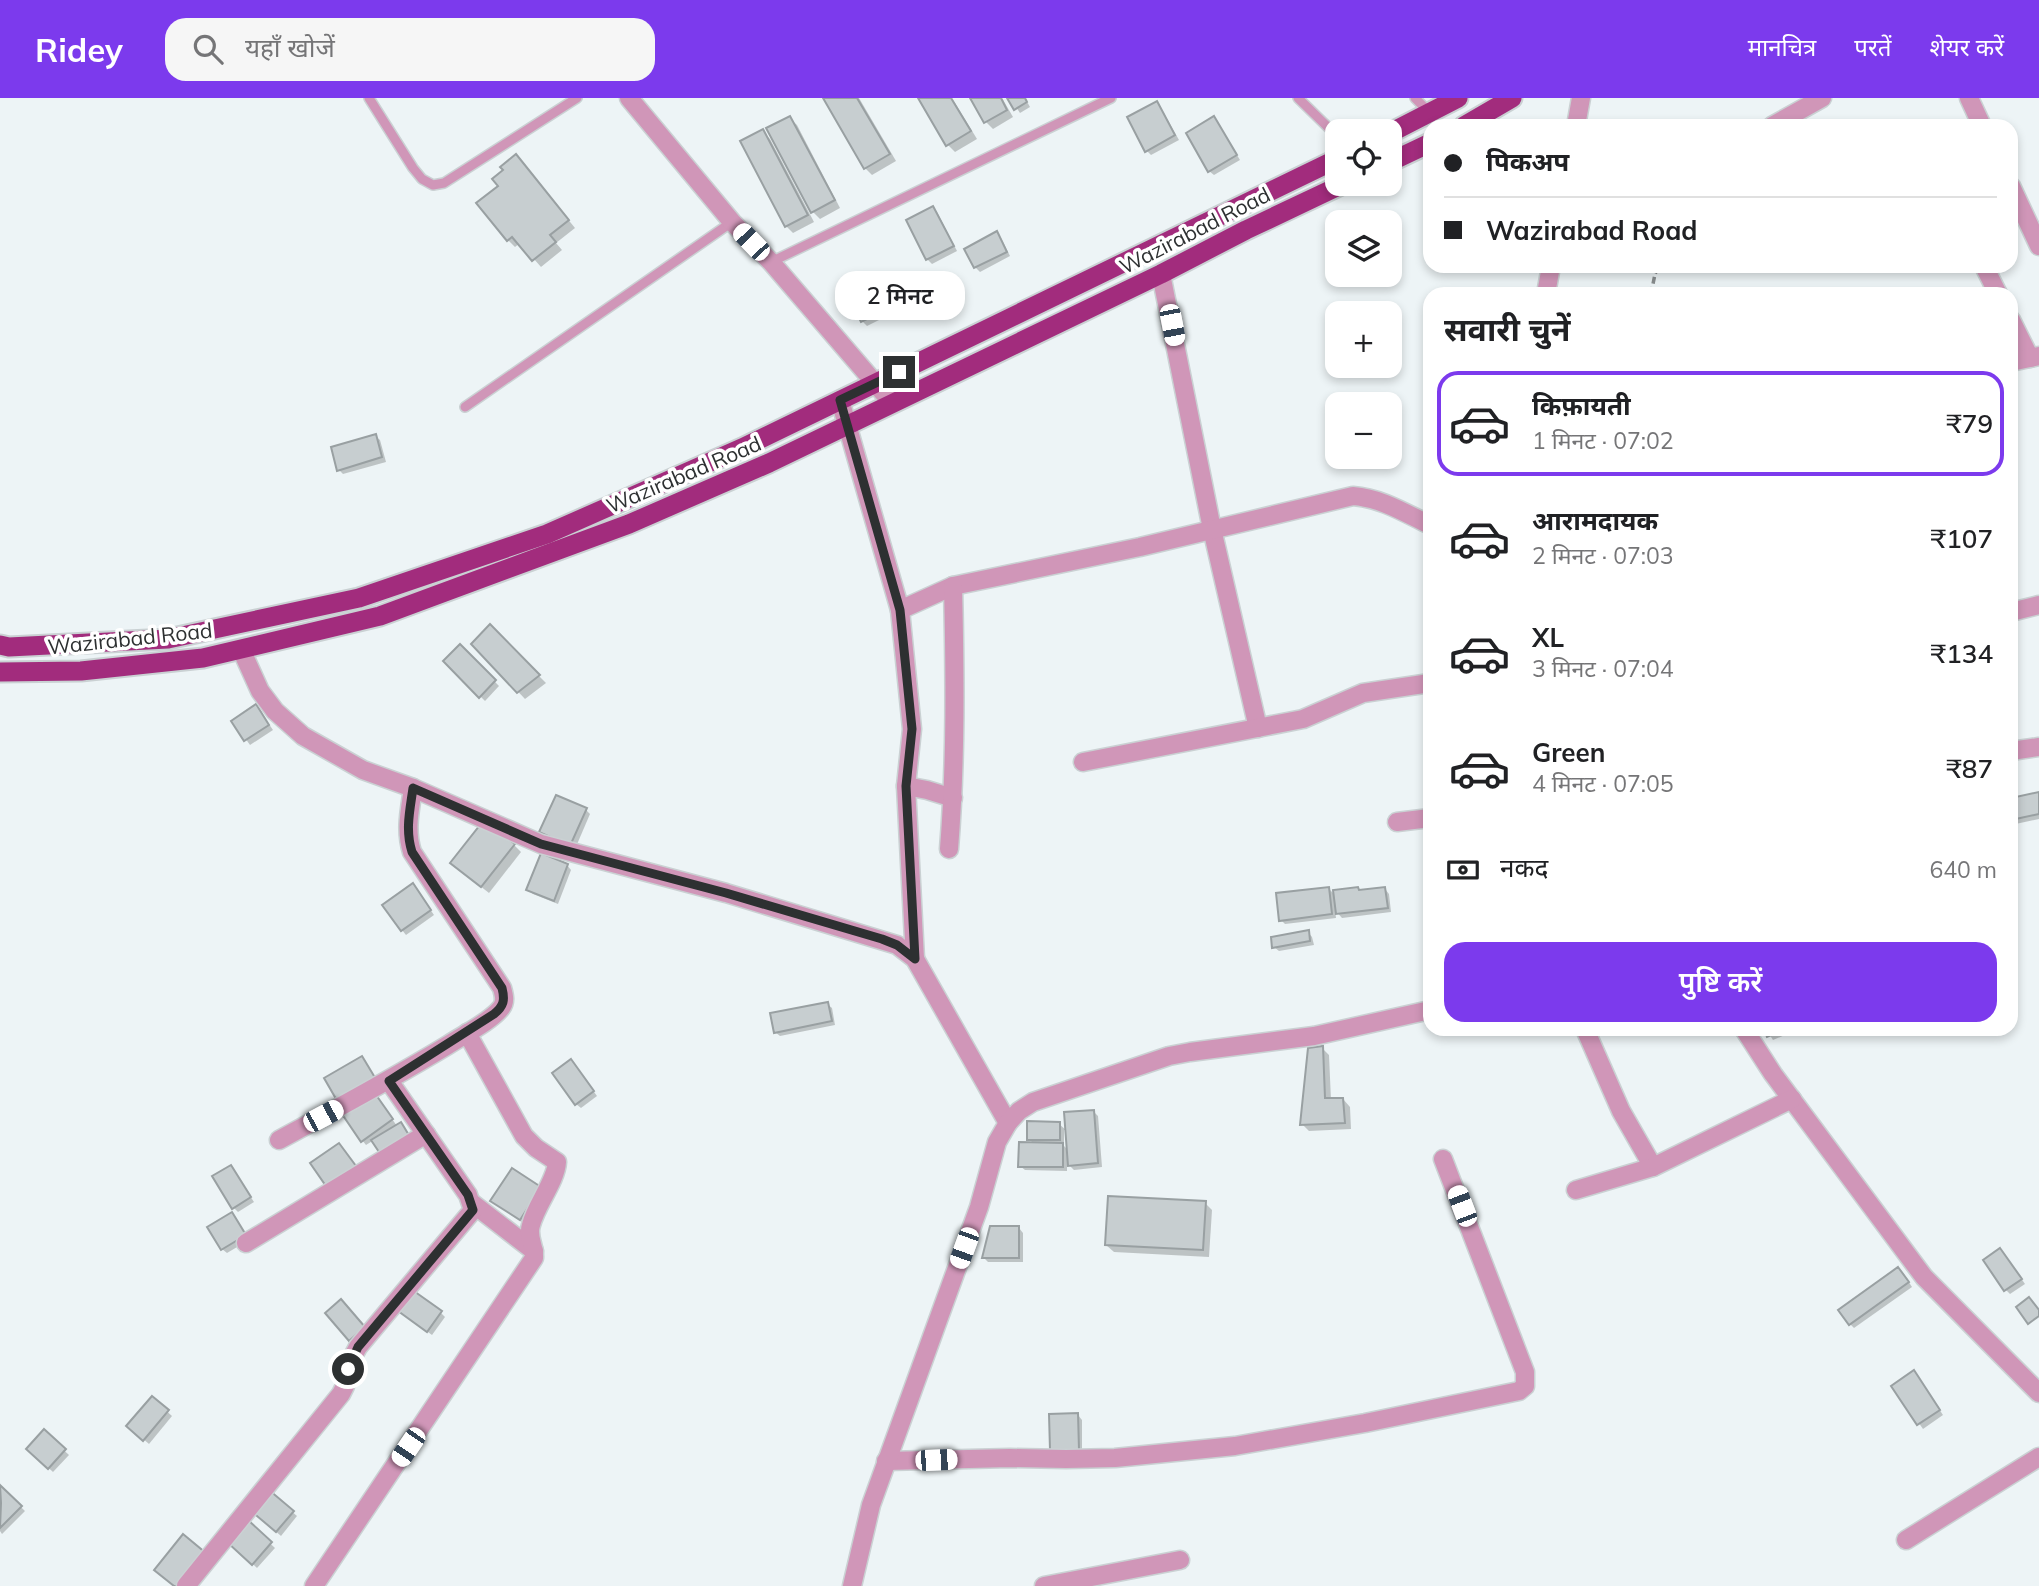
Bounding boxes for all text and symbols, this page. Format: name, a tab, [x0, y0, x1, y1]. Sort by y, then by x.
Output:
search box	[165, 18, 655, 81]
text: Ridey	[35, 29, 123, 70]
icon: search	[189, 30, 227, 68]
text: यहाँ खोजें	[245, 31, 335, 64]
text: मानचित्र	[1748, 32, 1816, 62]
text: परतें	[1854, 32, 1891, 62]
text: शेयर करें	[1929, 32, 2004, 62]
map controls	[1325, 119, 1402, 469]
button: locate	[1325, 119, 1402, 196]
text: पिकअप	[1486, 145, 1569, 178]
street label: Wazirabad Road	[1115, 181, 1274, 279]
button: layers	[1325, 210, 1402, 287]
text: Wazirabad Road	[1486, 214, 1697, 247]
car	[729, 220, 774, 264]
callout: 2 मिनट	[834, 271, 964, 320]
text: 2 मिनट	[867, 281, 933, 310]
button: +	[1325, 301, 1402, 378]
car	[1158, 302, 1187, 348]
text: सवारी चुनें	[1444, 309, 1571, 349]
route end	[883, 356, 915, 388]
text: किफ़ायती	[1532, 389, 1631, 422]
button: −	[1325, 392, 1402, 469]
icon: car	[1448, 392, 1511, 455]
text: ₹79	[1946, 407, 1993, 440]
text: 1 मिनट · 07:02	[1532, 426, 1674, 455]
street label: Wazirabad Road	[602, 430, 765, 518]
text: आरामदायक	[1532, 504, 1658, 537]
icon: car	[1448, 507, 1511, 570]
text: ₹107	[1931, 522, 1993, 555]
text: 2 मिनट · 07:03	[1532, 541, 1674, 570]
street label: Wazirabad Road	[46, 616, 214, 660]
text: XL	[1532, 621, 1564, 654]
icon: car	[1448, 622, 1511, 685]
text: ₹134	[1931, 637, 1993, 670]
text: 3 मिनट · 07:04	[1532, 654, 1674, 683]
text: Green	[1532, 736, 1605, 769]
icon: car	[1448, 737, 1511, 800]
text: ₹87	[1946, 752, 1993, 785]
text: 4 मिनट · 07:05	[1532, 769, 1674, 798]
icon: cash	[1444, 851, 1482, 889]
text: नकद	[1500, 851, 1548, 884]
text: 640 m	[1929, 855, 1997, 884]
button: पुष्टि करें	[1444, 942, 1997, 1022]
car	[300, 1097, 347, 1135]
car	[1445, 1183, 1480, 1229]
car	[947, 1225, 982, 1271]
route start	[332, 1353, 364, 1385]
car	[388, 1424, 429, 1470]
car	[915, 1449, 958, 1471]

